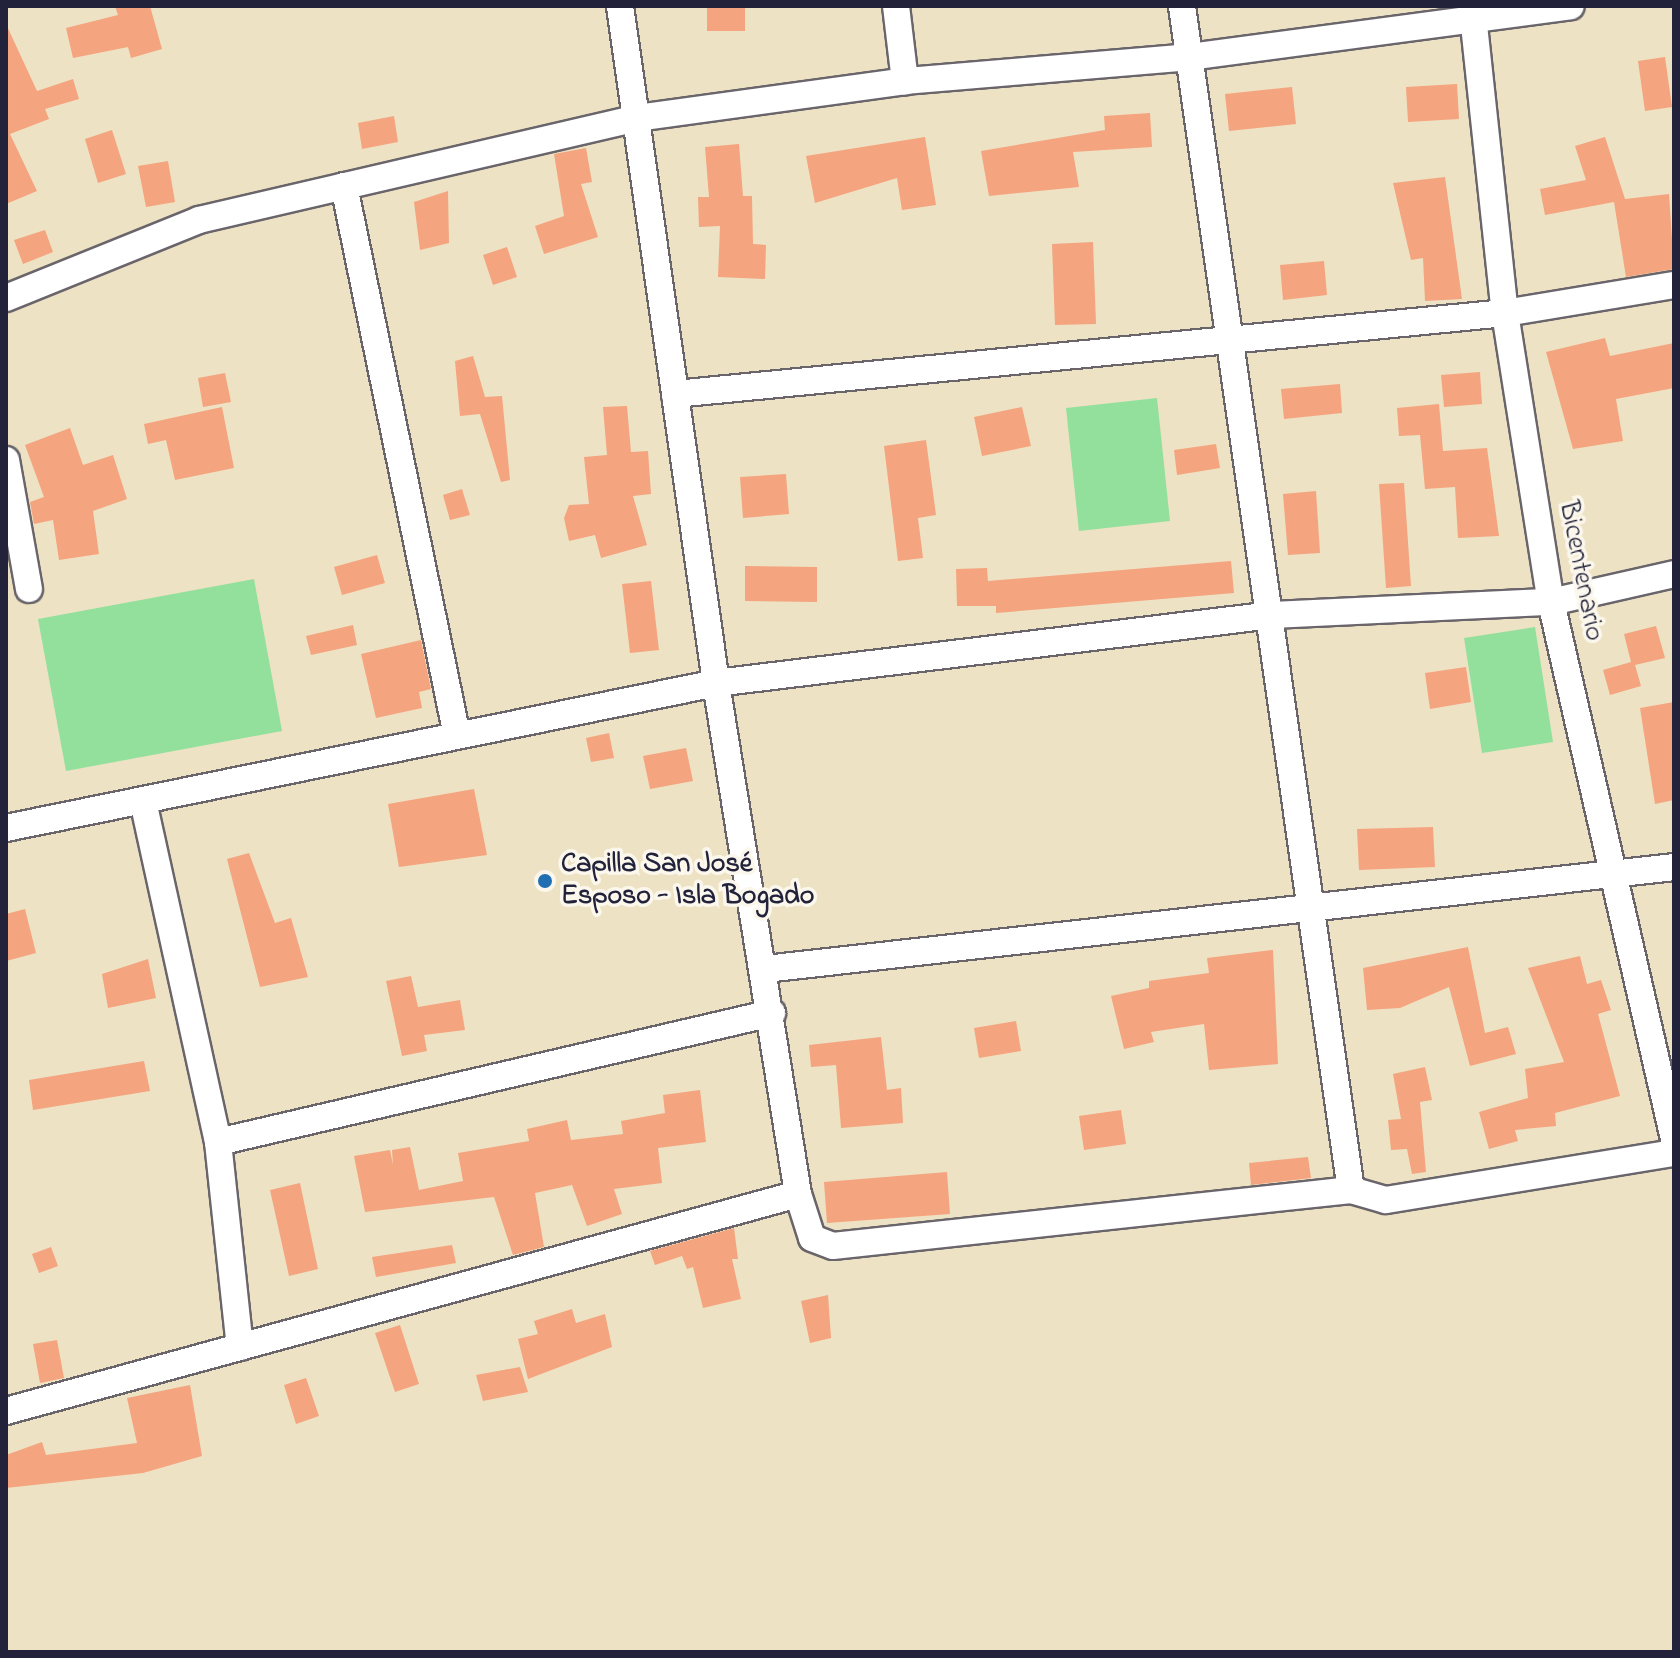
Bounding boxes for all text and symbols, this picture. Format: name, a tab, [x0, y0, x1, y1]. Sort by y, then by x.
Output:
street label: Bicentenario	[1550, 498, 1610, 644]
place label: Capilla San José Esposo - Isla Bogado	[561, 848, 814, 914]
marker: Capilla San José Esposo - Isla Bogado	[536, 872, 554, 890]

